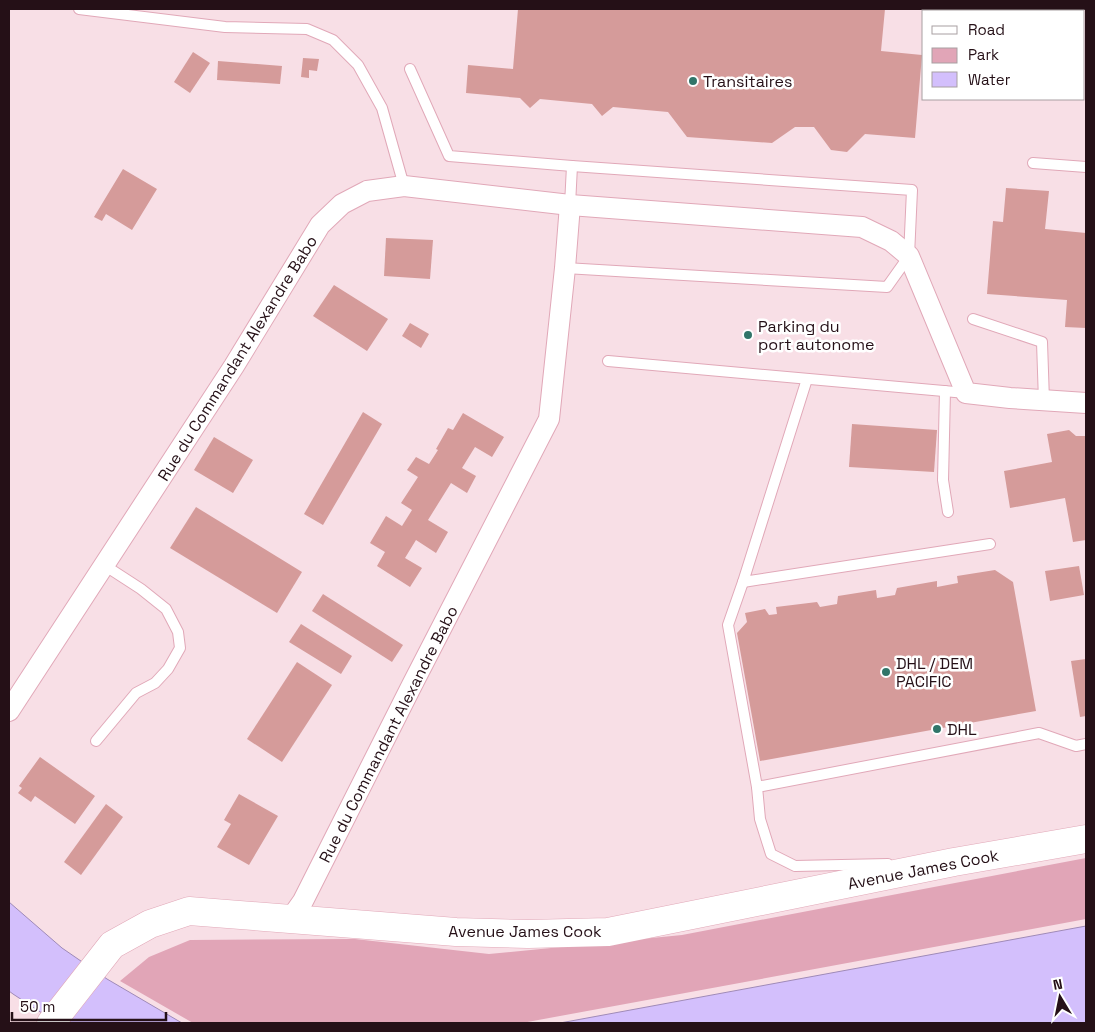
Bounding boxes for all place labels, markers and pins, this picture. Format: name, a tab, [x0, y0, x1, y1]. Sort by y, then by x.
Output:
place label: Transitaires	[703, 71, 792, 92]
marker: Transitaires	[687, 75, 699, 87]
place label: Parking du port autonome	[758, 316, 874, 355]
marker: Parking du port autonome	[742, 329, 754, 341]
place label: DHL / DEM PACIFIC	[896, 653, 973, 692]
marker: DHL / DEM PACIFIC	[880, 666, 892, 678]
place label: DHL	[947, 719, 977, 740]
marker: DHL	[931, 723, 943, 735]

